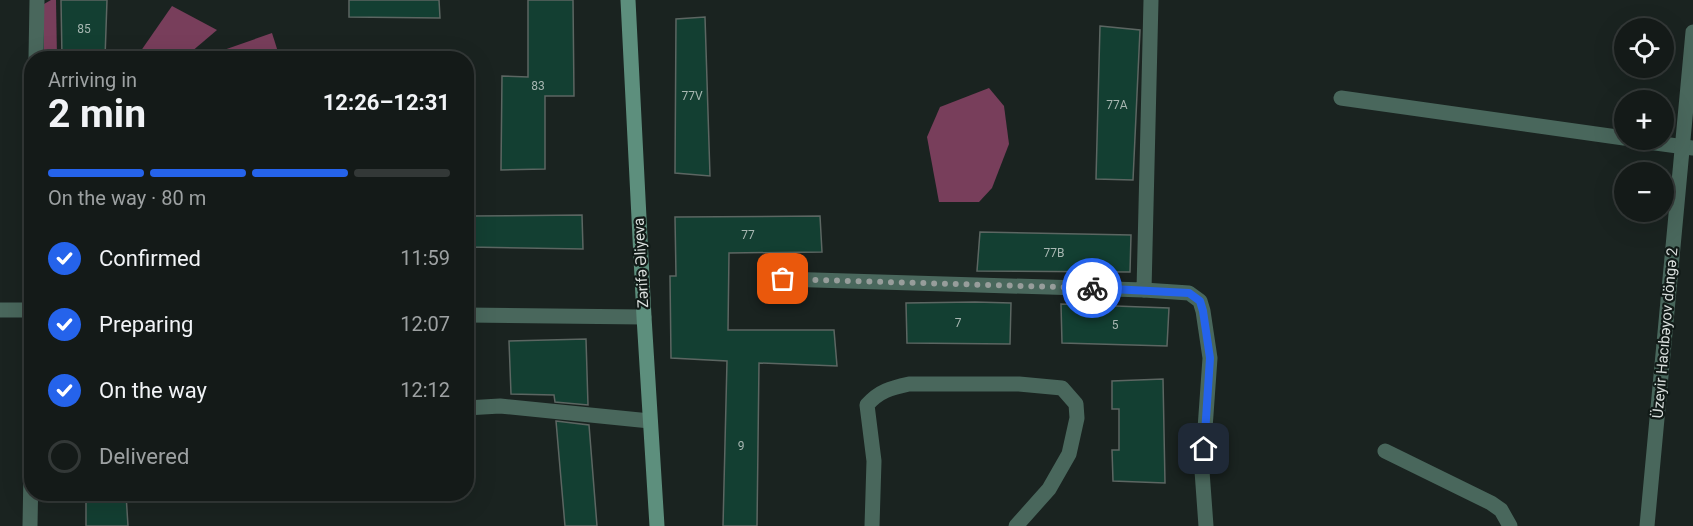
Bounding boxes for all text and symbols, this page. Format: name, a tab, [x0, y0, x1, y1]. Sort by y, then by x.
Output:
map controls	[1614, 18, 1674, 222]
button: locate	[1614, 18, 1674, 78]
house number: 85	[77, 22, 91, 36]
text: Arriving in	[48, 68, 137, 92]
house number: 83	[531, 79, 545, 93]
house number: 77V	[681, 89, 703, 103]
text: 12:26–12:31	[323, 90, 450, 115]
button: +	[1614, 90, 1674, 150]
text: 2 min	[48, 91, 146, 137]
house number: 77A	[1106, 98, 1128, 112]
button: −	[1614, 162, 1674, 222]
text: On the way · 80 m	[48, 186, 206, 210]
street label: Zərifə Əliyeva	[630, 217, 652, 309]
house number: 77	[741, 228, 755, 242]
icon: check	[48, 242, 81, 275]
text: Confirmed	[99, 246, 201, 271]
text: 11:59	[400, 246, 450, 270]
house number: 77B	[1044, 246, 1064, 260]
street label: Üzeyir Hacıbəyov döngə 2	[1649, 247, 1681, 419]
pin	[757, 253, 808, 304]
courier	[1062, 258, 1122, 318]
icon: bag	[766, 262, 799, 295]
icon: bike	[1076, 272, 1109, 305]
icon: check	[48, 308, 81, 341]
text: Preparing	[99, 312, 193, 337]
text: 12:07	[400, 312, 450, 336]
house number: 7	[955, 316, 962, 330]
house number: 5	[1112, 318, 1119, 332]
icon: check	[48, 374, 81, 407]
text: On the way	[99, 378, 207, 403]
text: 12:12	[400, 378, 450, 402]
pin	[1178, 423, 1229, 474]
icon: home	[1187, 432, 1220, 465]
house number: 9	[738, 439, 744, 453]
text: Delivered	[99, 444, 189, 469]

